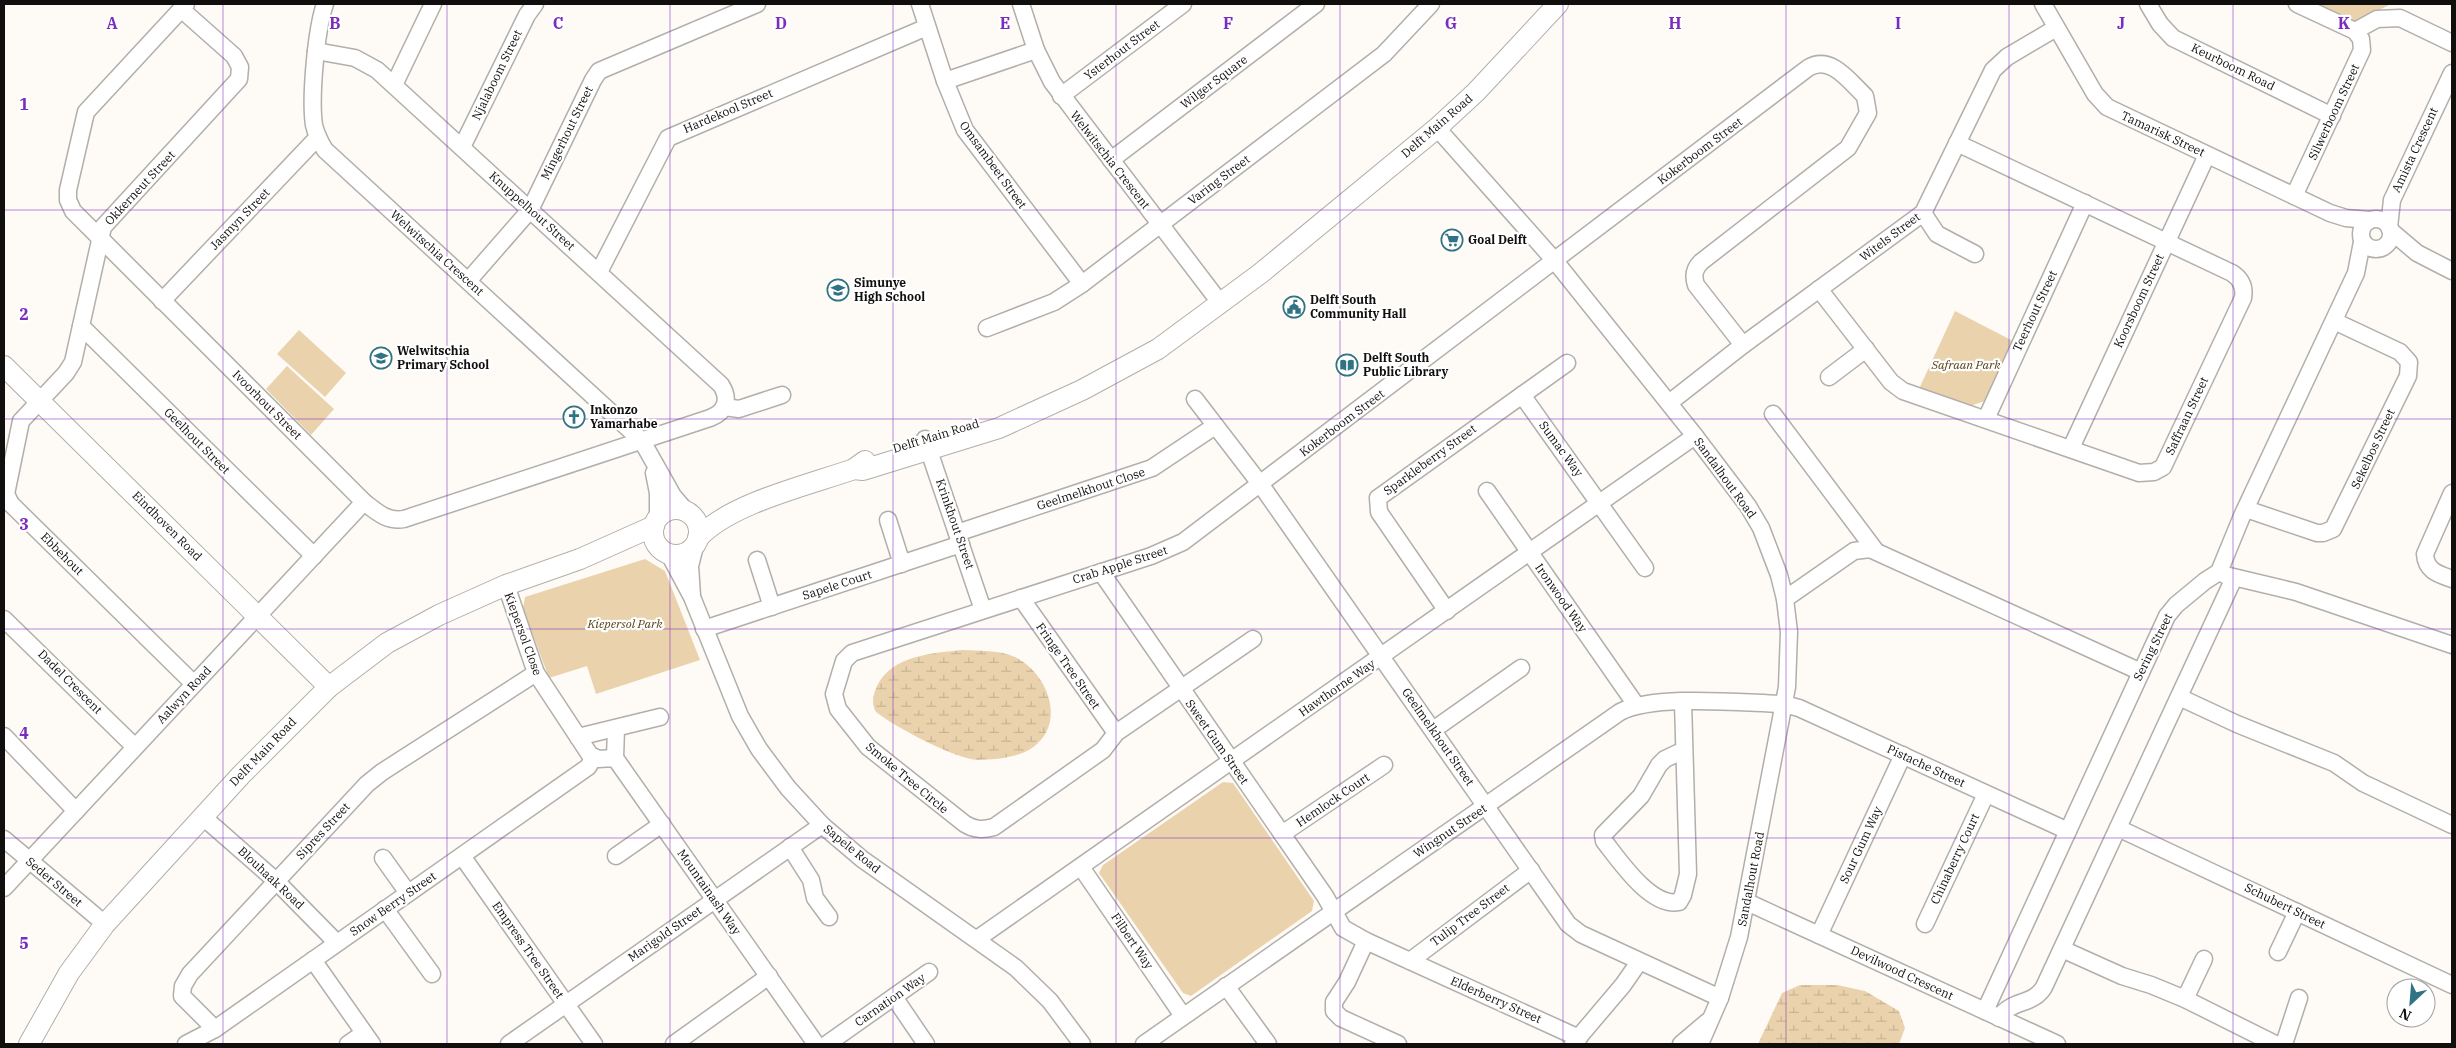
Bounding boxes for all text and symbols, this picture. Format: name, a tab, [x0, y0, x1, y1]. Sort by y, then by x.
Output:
text: A	[106, 13, 118, 33]
text: B	[329, 13, 341, 33]
text: C	[553, 13, 563, 33]
text: D	[775, 13, 787, 33]
text: E	[1000, 13, 1010, 33]
text: F	[1223, 13, 1233, 33]
text: G	[1445, 13, 1457, 33]
text: H	[1669, 13, 1682, 33]
text: I	[1895, 13, 1901, 33]
text: J	[2117, 13, 2125, 33]
text: K	[2338, 13, 2351, 33]
street label: Ysterhout Street	[1081, 16, 1163, 83]
street label: Njalaboom Street	[468, 27, 525, 122]
street label: Keurboom Road	[2189, 40, 2277, 93]
street label: Wilger Square	[1177, 52, 1250, 112]
street label: Silwerboom Street	[2305, 61, 2362, 162]
street label: Mingerhout Street	[537, 83, 596, 182]
street label: Hardekool Street	[681, 85, 775, 136]
street label: Delft Main Road	[1398, 91, 1475, 161]
text: 1	[19, 94, 29, 114]
street label: Amista Crescent	[2388, 105, 2441, 195]
street label: Welwitschia Crescent	[1067, 108, 1153, 212]
street label: Tamarisk Street	[2119, 108, 2207, 159]
street label: Kokerboom Street	[1654, 114, 1745, 187]
street label: Omsambeet Street	[957, 118, 1030, 211]
street label: Okkerneut Street	[101, 147, 178, 228]
street label: Varing Street	[1185, 151, 1253, 208]
street label: Knuppelhout Street	[486, 168, 579, 253]
street label: Jasmyn Street	[207, 185, 273, 253]
street label: Welwitschia Crescent	[387, 207, 487, 299]
street label: Witels Street	[1856, 209, 1923, 264]
supermarket icon: Goal Delft	[1440, 228, 1464, 252]
place label: Goal Delft	[1468, 232, 1527, 247]
street label: Koorsboom Street	[2110, 251, 2167, 350]
street label: Teerhout Street	[2009, 268, 2060, 354]
place label: Simunye High School	[854, 275, 925, 304]
school or university icon: Simunye High School	[826, 278, 850, 302]
place label: Delft South Community Hall	[1310, 292, 1407, 321]
public building icon: Delft South Community Hall	[1282, 295, 1306, 319]
text: 2	[19, 304, 29, 324]
place label: Welwitschia Primary School	[397, 343, 489, 372]
school or university icon: Welwitschia Primary School	[369, 346, 393, 370]
place label: Delft South Public Library	[1363, 350, 1449, 379]
library icon: Delft South Public Library	[1335, 353, 1359, 377]
park label: Safraan Park	[1930, 357, 2001, 372]
street label: Ivoorhout Street	[230, 367, 305, 442]
street label: Saffraan Street	[2162, 374, 2211, 457]
street label: Kokerboom Street	[1296, 386, 1387, 459]
place label: Inkonzo Yamarhabe	[590, 402, 658, 431]
street label: Geelhout Street	[161, 404, 234, 477]
church icon: Inkonzo Yamarhabe	[562, 405, 586, 429]
street label: Sekelbos Street	[2347, 406, 2398, 491]
street label: Delft Main Road	[891, 415, 981, 456]
street label: Sumac Way	[1536, 418, 1587, 480]
street label: Sparkleberry Street	[1380, 421, 1479, 498]
street label: Sandalhout Road	[1691, 434, 1760, 521]
street label: Geelmelkhout Close	[1035, 464, 1147, 513]
street label: Krinkhout Street	[933, 477, 978, 571]
street label: Eindhoven Road	[129, 488, 205, 564]
text: 3	[19, 514, 29, 534]
street label: Ebbehout	[38, 529, 87, 578]
street label: Crab Apple Street	[1071, 542, 1169, 587]
street label: Ironwood Way	[1532, 560, 1591, 636]
street label: Sapele Court	[800, 566, 873, 603]
street label: Kiepersol Close	[501, 590, 545, 677]
street label: Sering Street	[2130, 611, 2175, 683]
park label: Kiepersol Park	[586, 616, 663, 631]
street label: Fringe Tree Street	[1033, 620, 1104, 712]
street label: Dadel Crescent	[35, 646, 106, 717]
street label: Hawthorne Way	[1296, 655, 1378, 719]
street label: Aalwyn Road	[153, 663, 214, 727]
street label: Geelmelkhout Street	[1399, 685, 1478, 789]
street label: Sweet Gum Street	[1183, 696, 1252, 787]
street label: Delft Main Road	[226, 714, 299, 789]
text: 4	[19, 723, 29, 743]
street label: Smoke Tree Circle	[863, 739, 952, 816]
street label: Pistache Street	[1885, 741, 1968, 790]
street label: Hemlock Court	[1293, 770, 1372, 830]
street label: Sipres Street	[292, 799, 353, 862]
street label: Wingnut Street	[1410, 801, 1489, 861]
street label: Sour Gum Way	[1836, 803, 1885, 886]
street label: Chinaberry Court	[1927, 811, 1982, 907]
street label: Sapele Road	[821, 821, 884, 876]
street label: Sandalhout Road	[1734, 830, 1767, 927]
street label: Blouhaak Road	[235, 843, 307, 912]
street label: Mountainash Way	[674, 846, 745, 938]
street label: Seder Street	[23, 854, 86, 910]
street label: Snow Berry Street	[347, 868, 439, 939]
street label: Tulip Tree Street	[1427, 880, 1512, 949]
street label: Schubert Street	[2242, 880, 2328, 932]
street label: Empress Tree Street	[489, 898, 568, 1001]
street label: Marigold Street	[625, 903, 705, 965]
street label: Filbert Way	[1108, 910, 1157, 972]
text: 5	[19, 933, 29, 953]
street label: Devilwood Crescent	[1849, 942, 1956, 1003]
street label: Carnation Way	[852, 969, 928, 1029]
street label: Elderberry Street	[1448, 973, 1544, 1026]
north arrow	[2386, 978, 2436, 1028]
text: N	[2396, 1004, 2414, 1025]

